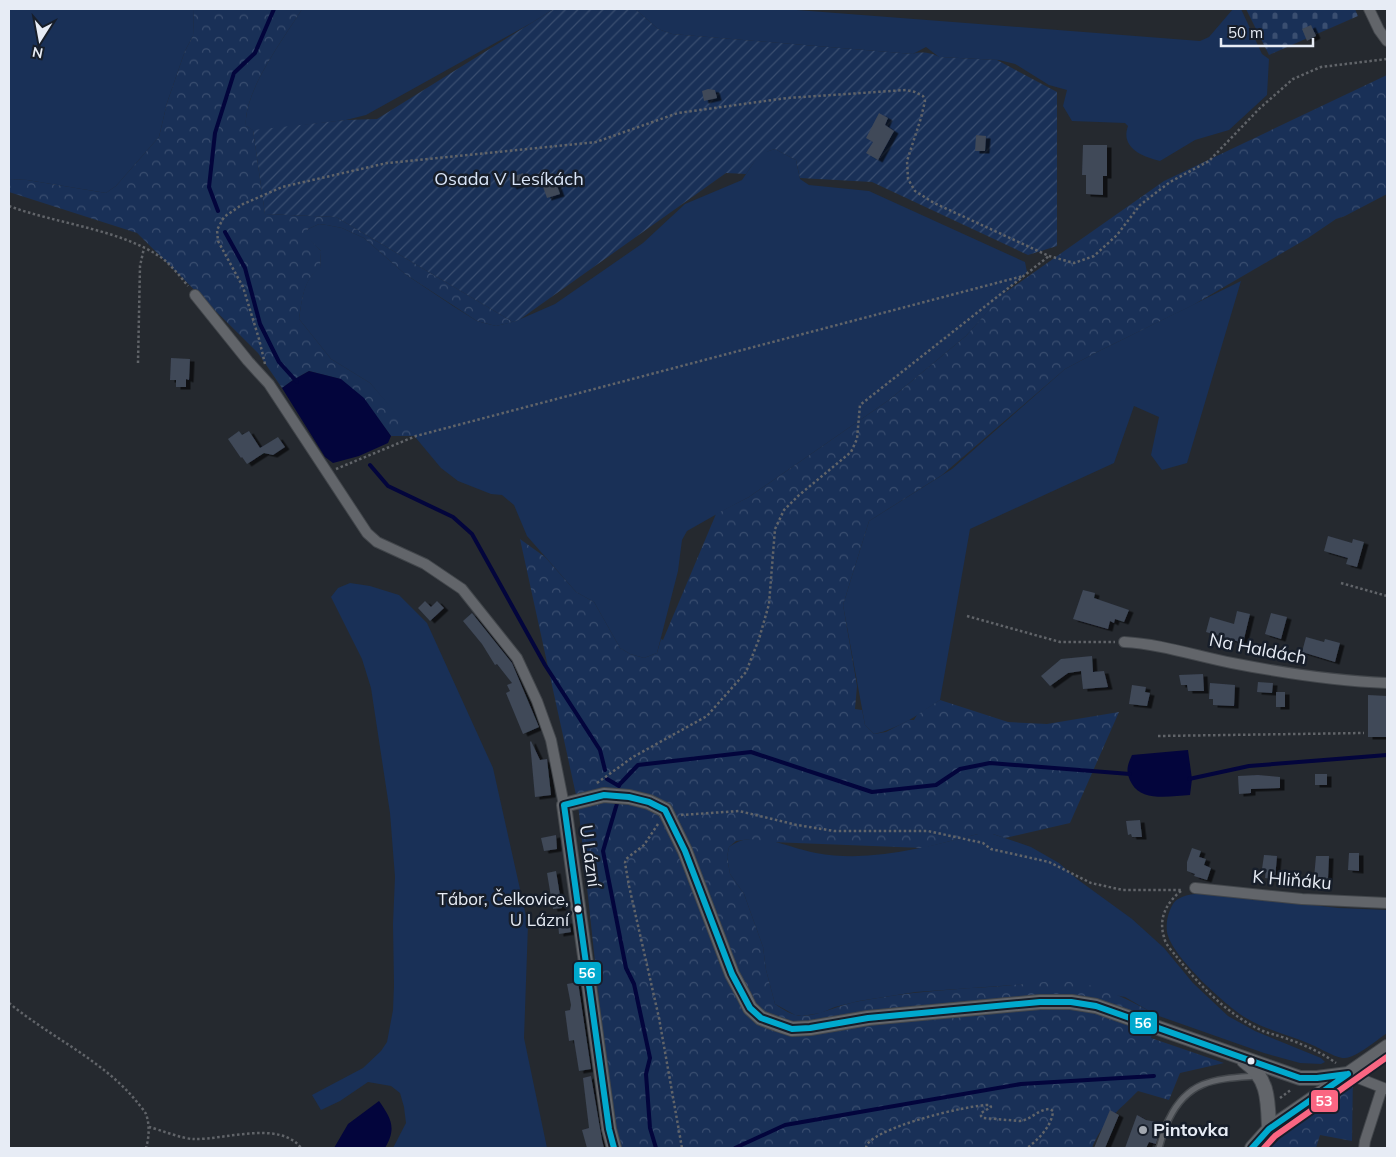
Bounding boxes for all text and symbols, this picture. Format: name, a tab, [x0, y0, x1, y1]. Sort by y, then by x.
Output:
north arrow	[15, 15, 65, 65]
scale bar	[1221, 15, 1314, 47]
text: 50 m	[1228, 23, 1263, 42]
text: N	[31, 43, 44, 63]
park label: Osada V Lesíkách	[434, 167, 584, 190]
street label: Na Haldách	[1207, 628, 1309, 669]
street label: U Lázní	[575, 823, 606, 890]
street label: K Hliňáku	[1251, 865, 1333, 894]
place label: Tábor, Čelkovice, U Lázní	[438, 888, 570, 930]
marker: Tábor, Čelkovice, U Lázní	[573, 904, 583, 914]
line badge: 56	[573, 961, 602, 985]
text: 56	[579, 964, 595, 982]
line badge: 56	[1129, 1011, 1158, 1035]
text: 56	[1135, 1014, 1151, 1032]
unlabelled marker	[1246, 1056, 1256, 1066]
line badge: 53	[1310, 1089, 1339, 1113]
text: 53	[1316, 1092, 1332, 1110]
place label: Pintovka	[1153, 1118, 1229, 1141]
marker: Pintovka	[1137, 1124, 1149, 1136]

